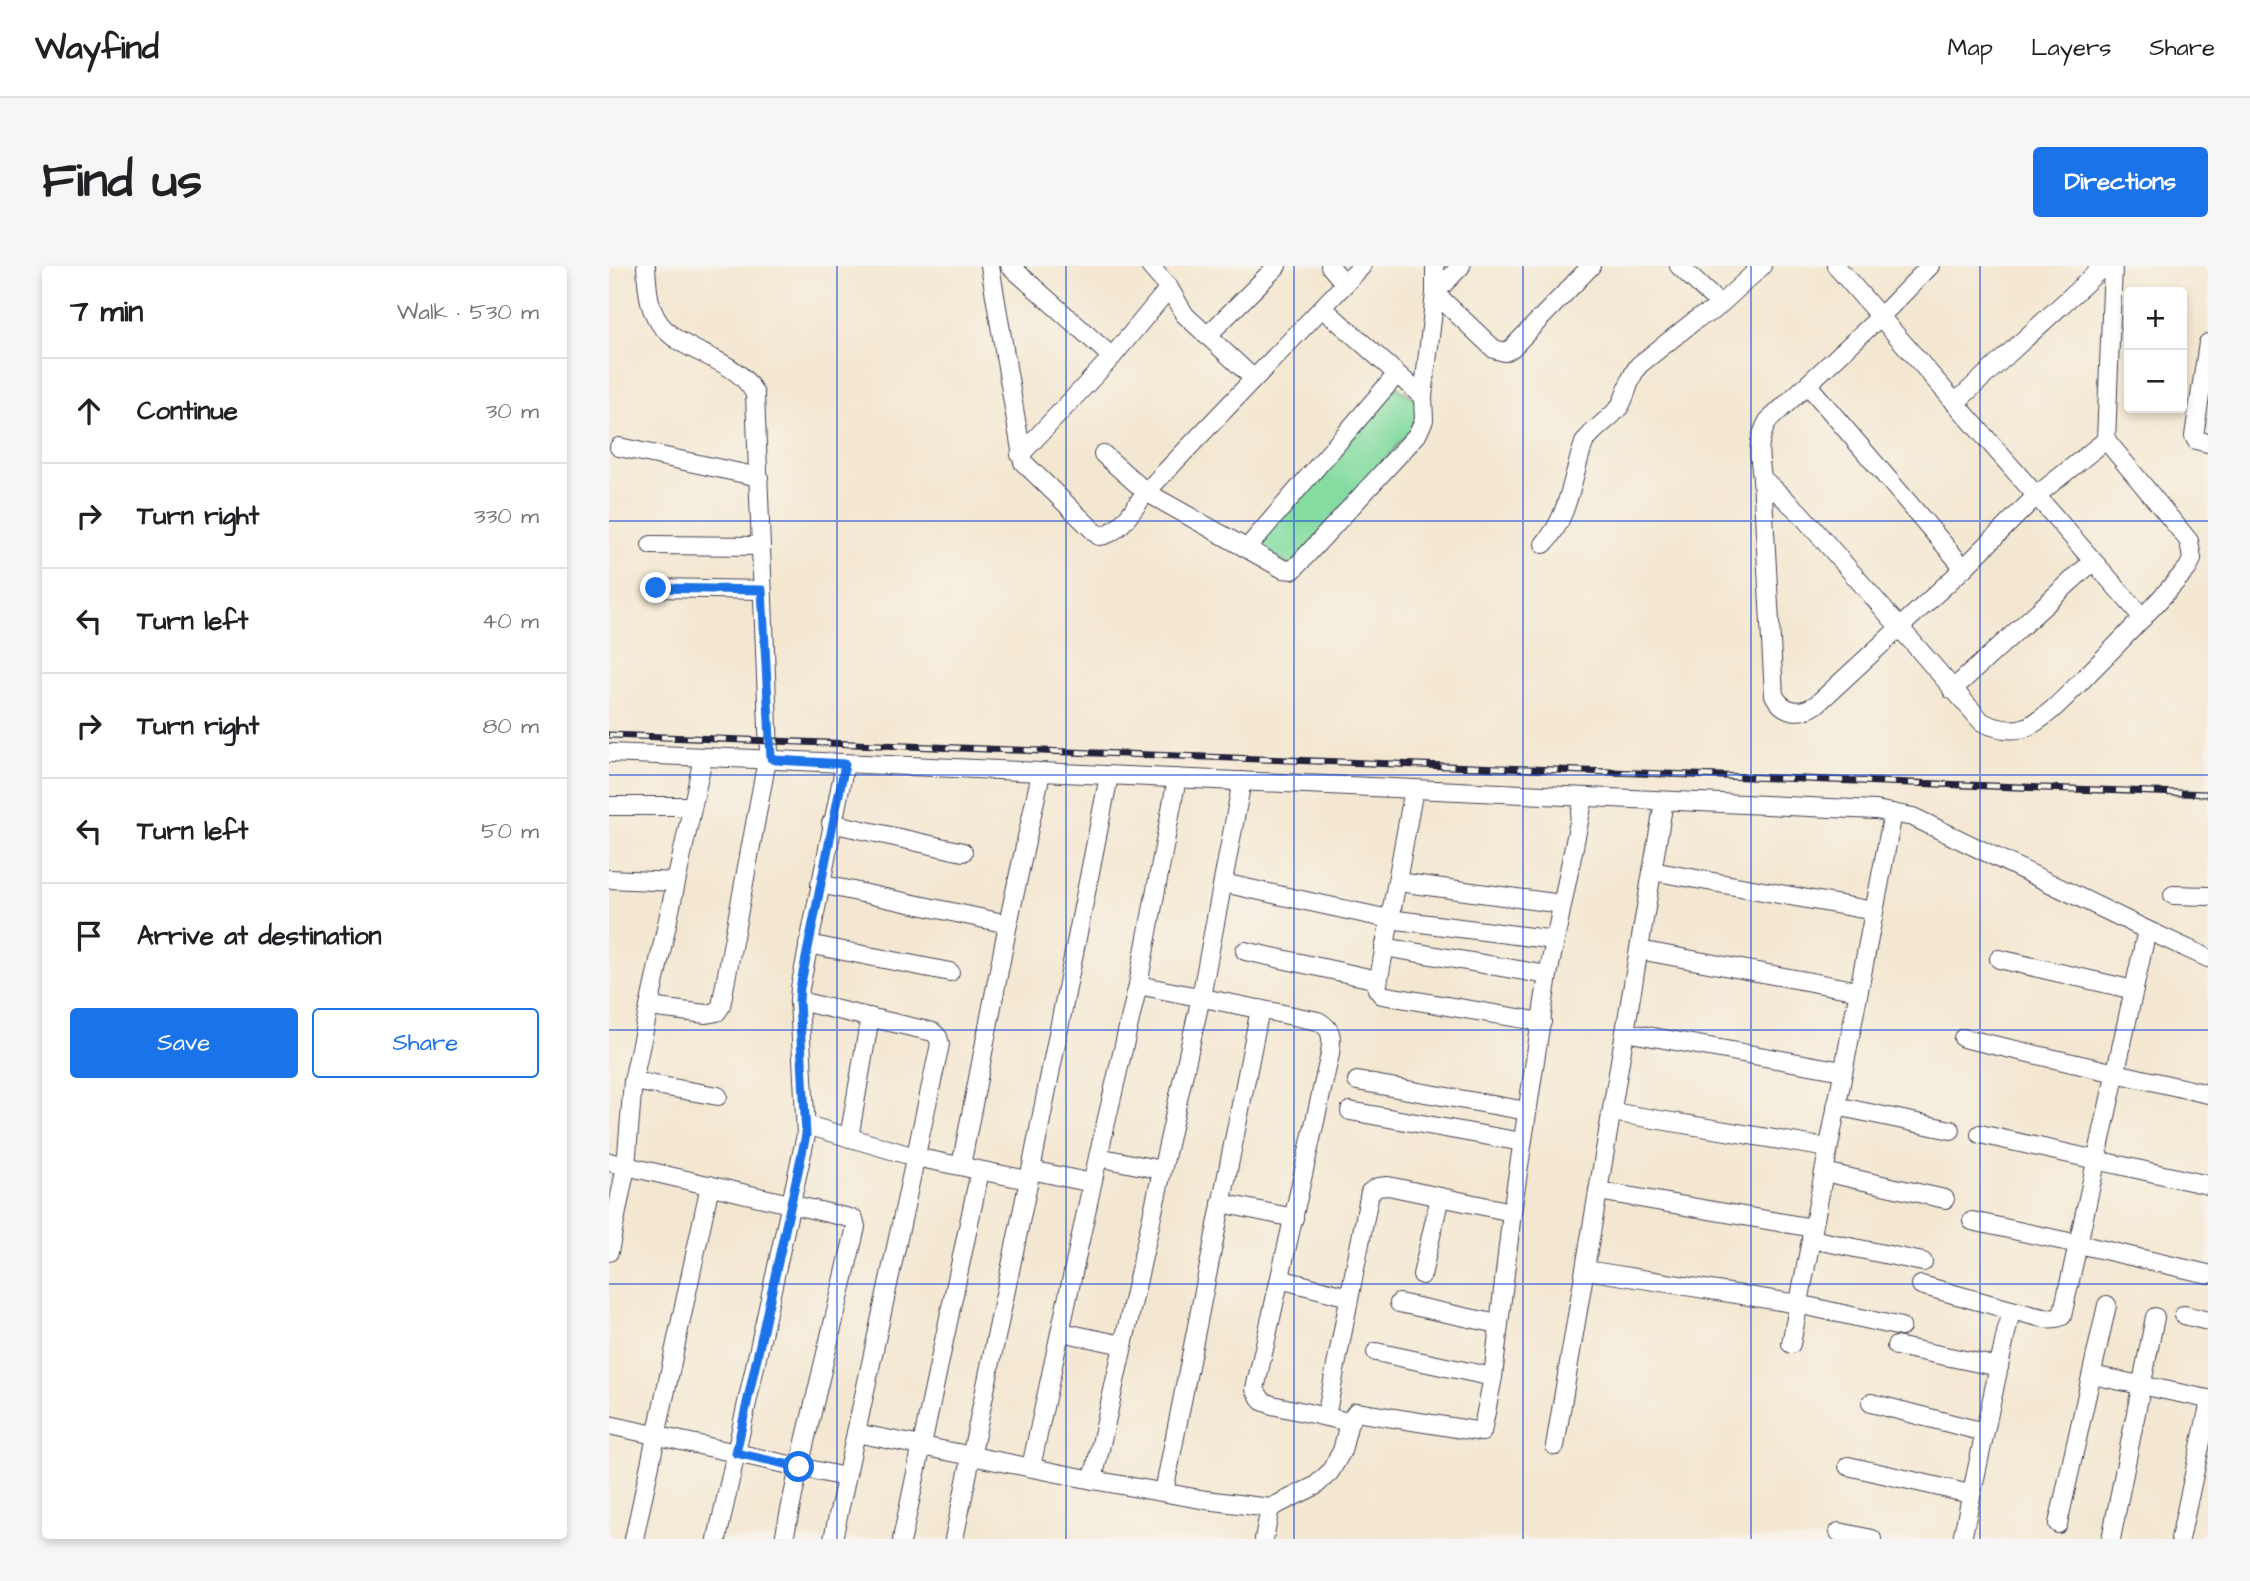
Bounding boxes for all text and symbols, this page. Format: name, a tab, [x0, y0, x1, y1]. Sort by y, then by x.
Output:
text: Wayfind	[35, 25, 159, 71]
text: Map	[1948, 31, 1993, 65]
text: Layers	[2031, 31, 2111, 65]
text: Share	[2149, 31, 2215, 65]
button: Directions	[2033, 147, 2208, 217]
text: Find us	[42, 148, 202, 216]
map controls	[2124, 287, 2187, 413]
button: +	[2124, 287, 2187, 350]
text: 7 min	[70, 291, 143, 333]
text: Walk · 530 m	[397, 296, 539, 328]
button: −	[2124, 350, 2187, 413]
icon: ahead	[70, 392, 108, 430]
text: Continue	[137, 393, 238, 429]
text: 30 m	[486, 395, 539, 427]
icon: right	[70, 497, 108, 535]
text: Turn right	[137, 498, 259, 534]
text: 330 m	[474, 500, 539, 532]
route end	[640, 572, 671, 603]
icon: left	[70, 602, 108, 640]
text: Turn left	[137, 603, 248, 639]
text: 40 m	[482, 605, 539, 637]
icon: right	[70, 707, 108, 745]
text: Turn right	[137, 708, 259, 744]
text: 80 m	[482, 710, 539, 742]
icon: left	[70, 812, 108, 850]
text: Turn left	[137, 813, 248, 849]
text: 50 m	[481, 815, 539, 847]
icon: arrive	[70, 917, 108, 955]
text: Arrive at destination	[137, 918, 382, 954]
button: Save	[70, 1008, 298, 1078]
button: Share	[312, 1008, 539, 1078]
route start	[783, 1451, 814, 1482]

